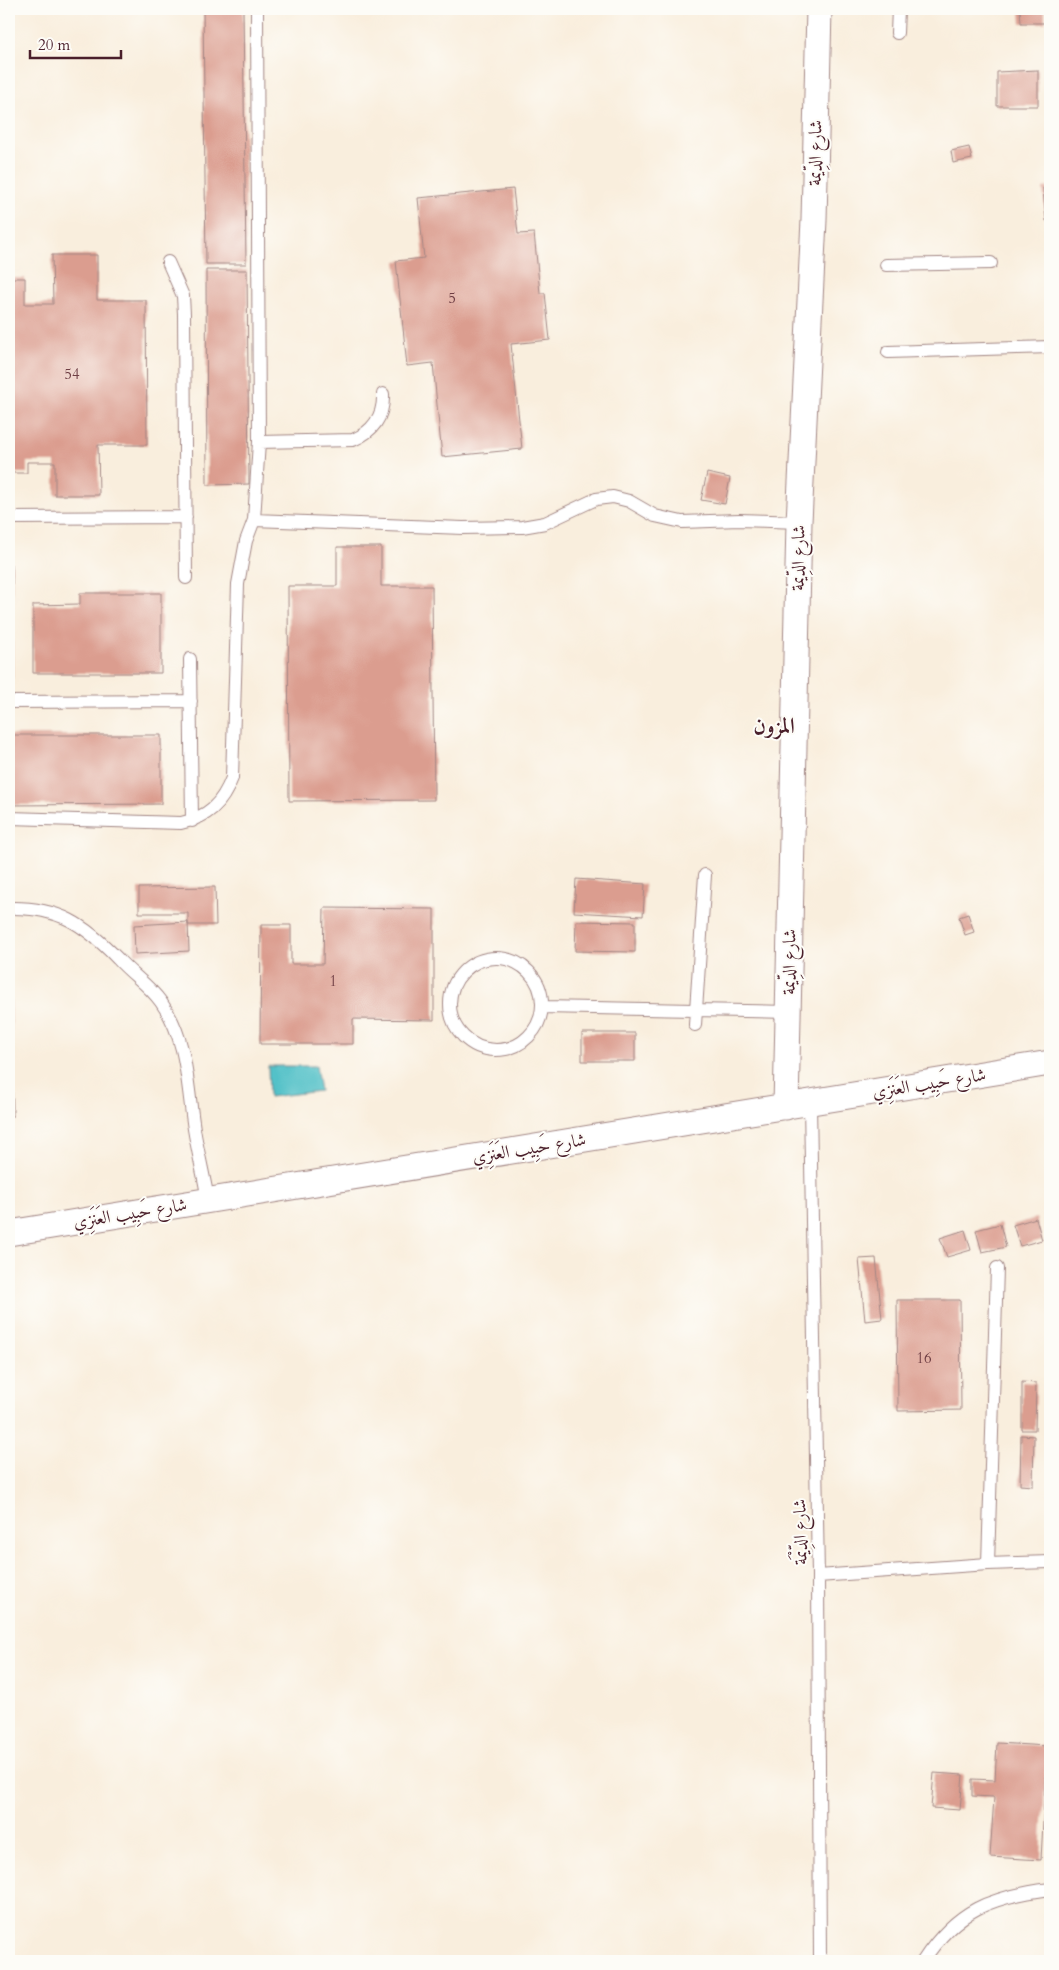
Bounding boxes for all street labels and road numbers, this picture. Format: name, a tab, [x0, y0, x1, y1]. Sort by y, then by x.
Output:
street label: شارع الدِّيمة	[802, 120, 831, 186]
street label: شارع الدِّيمة	[785, 525, 814, 591]
street label: شارع الدِّيمة	[776, 929, 805, 995]
street label: شارع حَبِيب العَنَزِي	[870, 1061, 988, 1107]
street label: شارع حَبِيب العَنَزِي	[470, 1126, 588, 1172]
street label: شارع حَبِيب العَنَزِي	[71, 1191, 189, 1237]
street label: شارع الدِّيْمَة	[785, 1499, 816, 1565]

